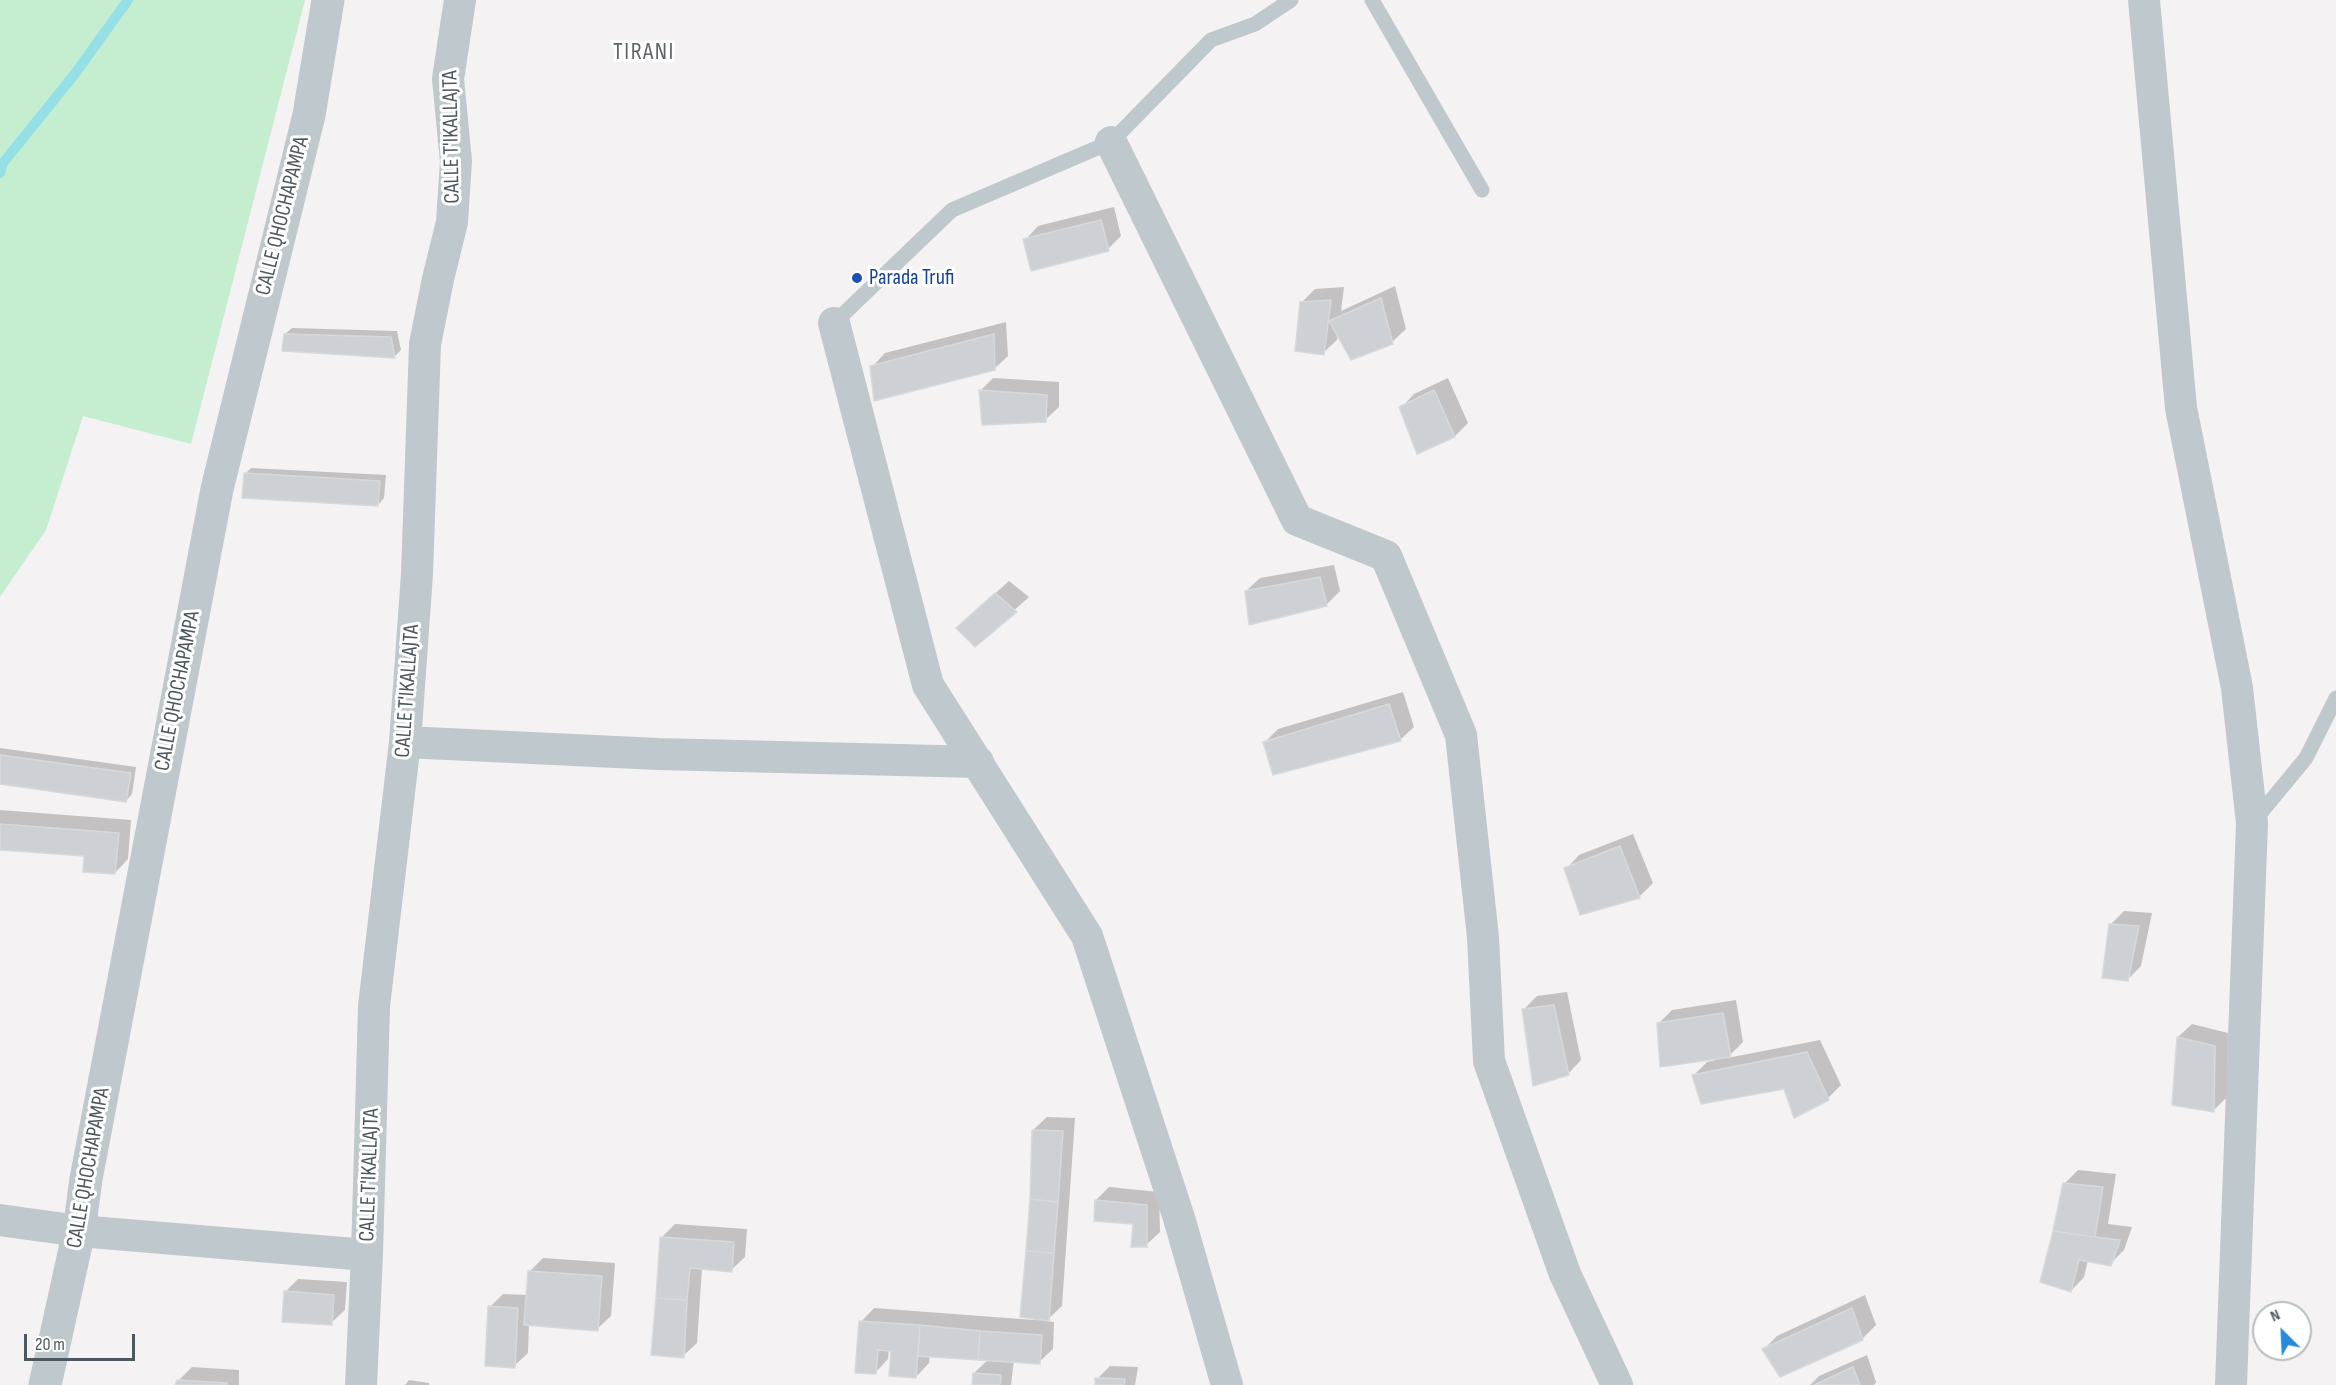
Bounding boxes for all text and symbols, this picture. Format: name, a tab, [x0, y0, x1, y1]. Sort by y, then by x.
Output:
district label: TIRANI	[613, 39, 675, 67]
street label: CALLE T'IKALLAJTA	[438, 70, 466, 204]
street label: CALLE QHOCHAPAMPA	[251, 134, 315, 298]
place label: Parada Trufi	[869, 265, 954, 291]
marker: Parada Trufi	[850, 271, 864, 285]
street label: CALLE QHOCHAPAMPA	[150, 609, 206, 773]
street label: CALLE T'IKALLAJTA	[390, 624, 426, 758]
street label: CALLE QHOCHAPAMPA	[62, 1086, 116, 1250]
street label: CALLE T'IKALLAJTA	[354, 1108, 386, 1242]
north arrow	[2252, 1301, 2312, 1361]
text: N	[2268, 1306, 2283, 1326]
scale bar	[27, 1322, 138, 1360]
text: 20 m	[35, 1334, 65, 1355]

